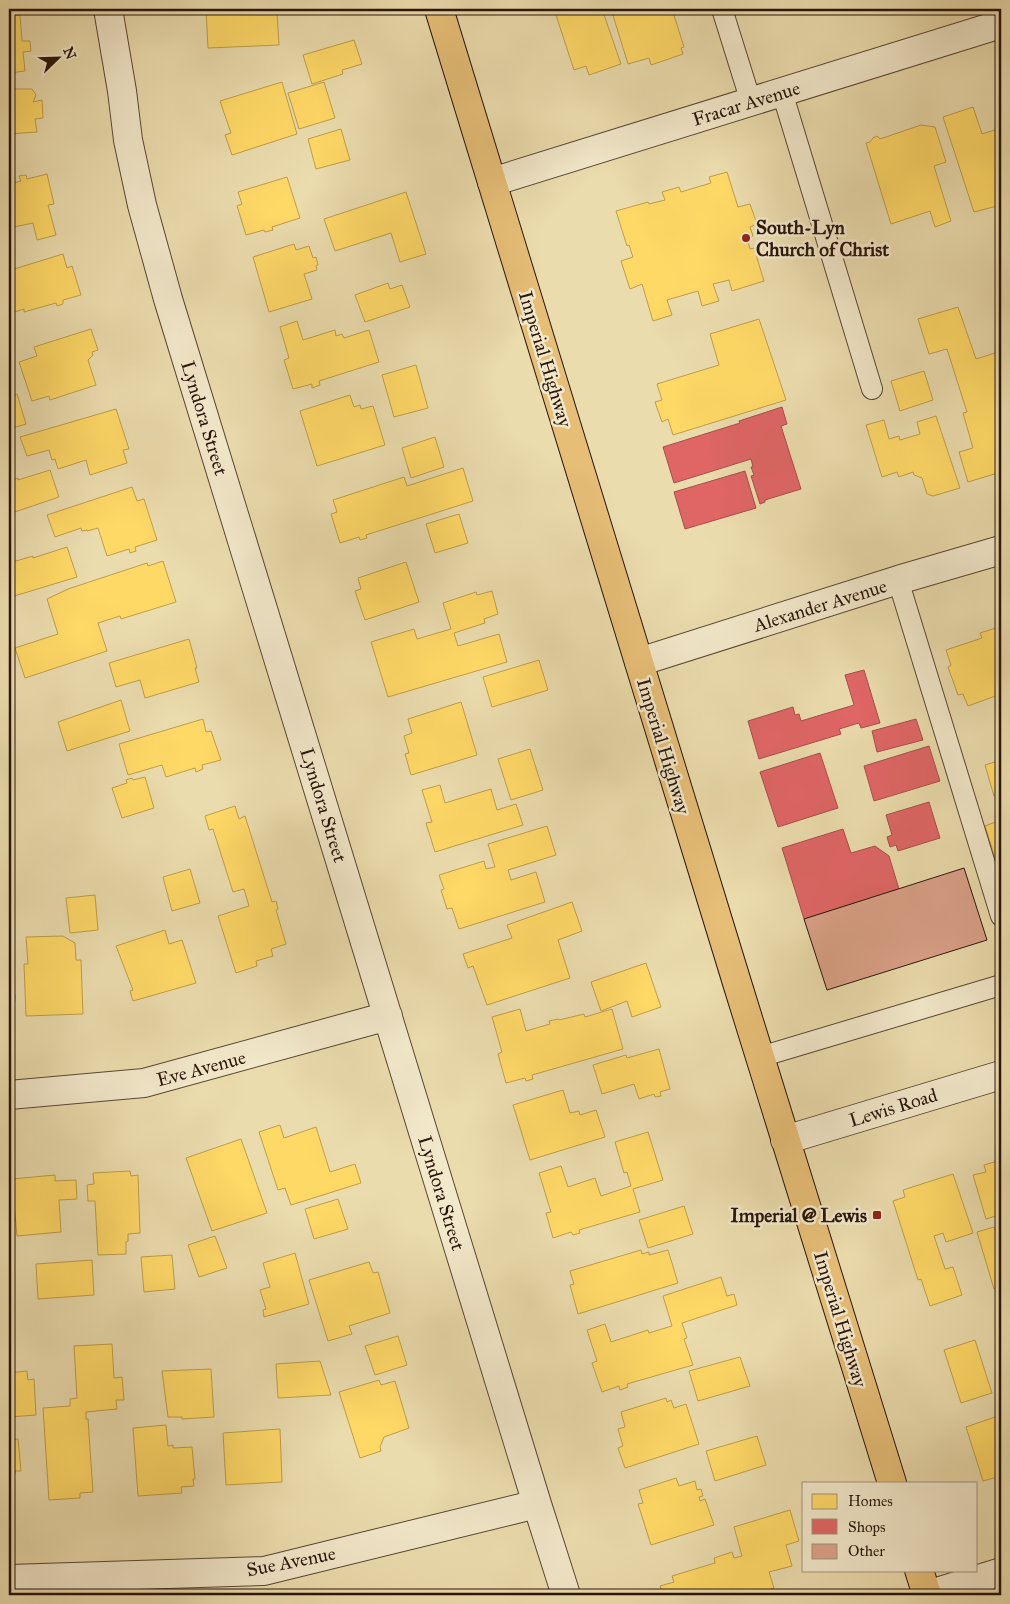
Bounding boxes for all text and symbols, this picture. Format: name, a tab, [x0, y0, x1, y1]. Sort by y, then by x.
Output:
north arrow	[32, 32, 82, 82]
text: N	[59, 44, 80, 62]
street label: Fracar Avenue	[690, 76, 803, 131]
place label: South-Lyn Church of Christ	[756, 216, 889, 261]
marker: South-Lyn Church of Christ	[740, 232, 752, 244]
street label: Imperial Highway	[513, 288, 577, 431]
street label: Lyndora Street	[176, 358, 233, 478]
street label: Alexander Avenue	[750, 574, 890, 637]
street label: Imperial Highway	[631, 675, 695, 818]
street label: Lyndora Street	[295, 745, 352, 865]
street label: Eve Avenue	[154, 1046, 248, 1091]
street label: Lewis Road	[846, 1083, 941, 1132]
street label: Lyndora Street	[413, 1133, 470, 1253]
place label: Imperial @ Lewis	[731, 1204, 867, 1228]
marker: Imperial @ Lewis	[871, 1209, 883, 1221]
street label: Imperial Highway	[808, 1248, 872, 1391]
legend	[802, 1482, 978, 1572]
text: Homes	[848, 1492, 893, 1510]
text: Shops	[848, 1518, 886, 1536]
street label: Sue Avenue	[245, 1542, 338, 1581]
text: Other	[848, 1542, 885, 1560]

